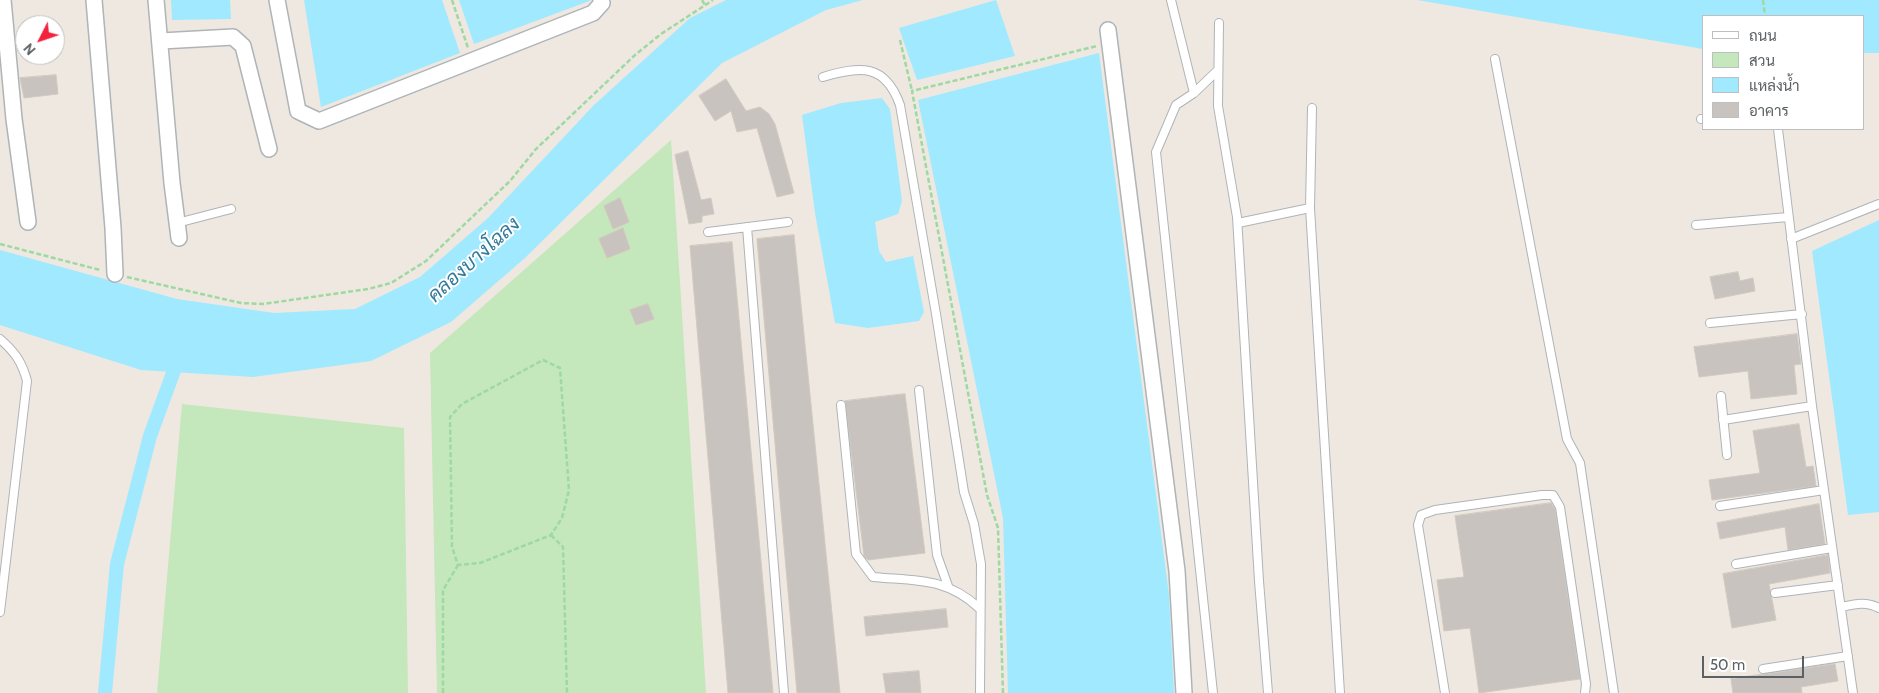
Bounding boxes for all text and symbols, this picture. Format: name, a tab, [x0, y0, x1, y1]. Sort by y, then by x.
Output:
north arrow	[15, 15, 65, 65]
legend	[1702, 15, 1864, 130]
text: ถนน	[1749, 27, 1777, 45]
text: N	[19, 40, 39, 59]
text: สวน	[1749, 52, 1775, 70]
text: แหล่งน้ำ	[1749, 77, 1800, 95]
text: อาคาร	[1749, 102, 1789, 120]
water label: คลองบางโฉลง	[423, 212, 525, 308]
scale bar	[1704, 646, 1806, 678]
text: 50 m	[1710, 656, 1745, 674]

